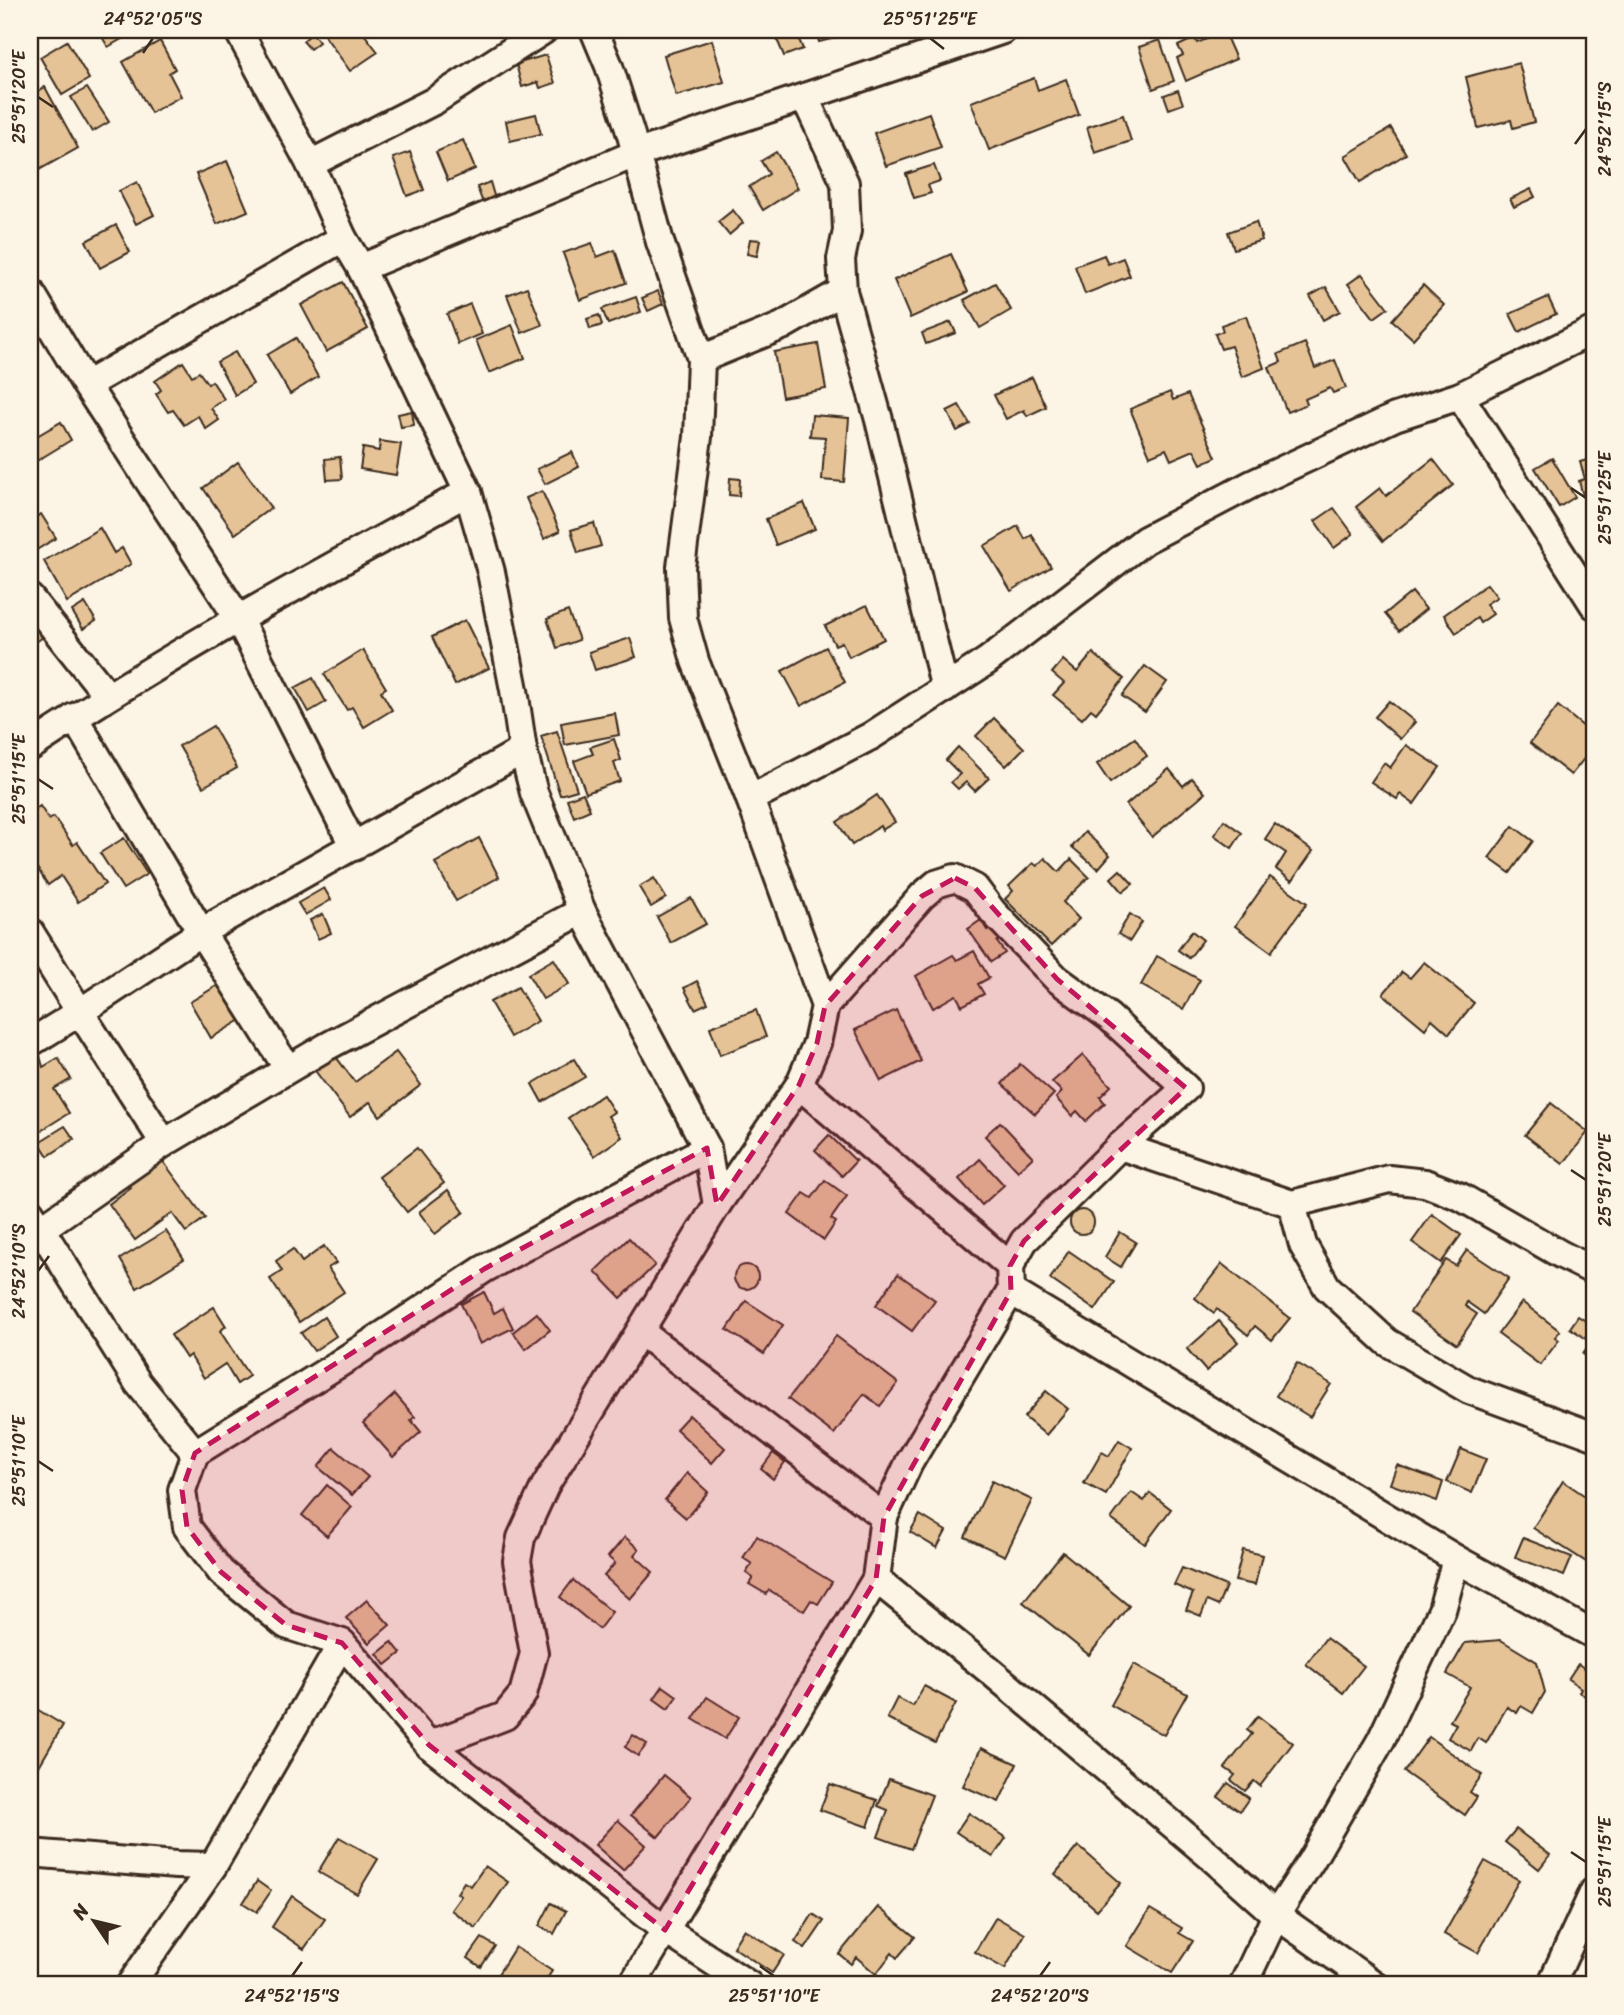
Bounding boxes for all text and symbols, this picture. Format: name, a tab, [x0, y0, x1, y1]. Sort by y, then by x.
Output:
text: 24°52'05"S	[104, 3, 202, 35]
text: 25°51'25"E	[883, 3, 978, 35]
text: 25°51'20"E	[3, 49, 35, 144]
text: 24°52'15"S	[1589, 82, 1621, 176]
text: 25°51'25"E	[1589, 450, 1621, 545]
text: 25°51'15"E	[3, 733, 35, 824]
text: 25°51'20"E	[1589, 1132, 1621, 1227]
text: 24°52'10"S	[3, 1223, 35, 1319]
text: 25°51'10"E	[3, 1414, 35, 1507]
text: 25°51'15"E	[1589, 1816, 1621, 1907]
north arrow	[60, 1885, 130, 1955]
text: N	[63, 1896, 98, 1927]
text: 24°52'15"S	[245, 1980, 339, 2012]
text: 25°51'10"E	[728, 1980, 821, 2012]
text: 24°52'20"S	[991, 1980, 1089, 2012]

